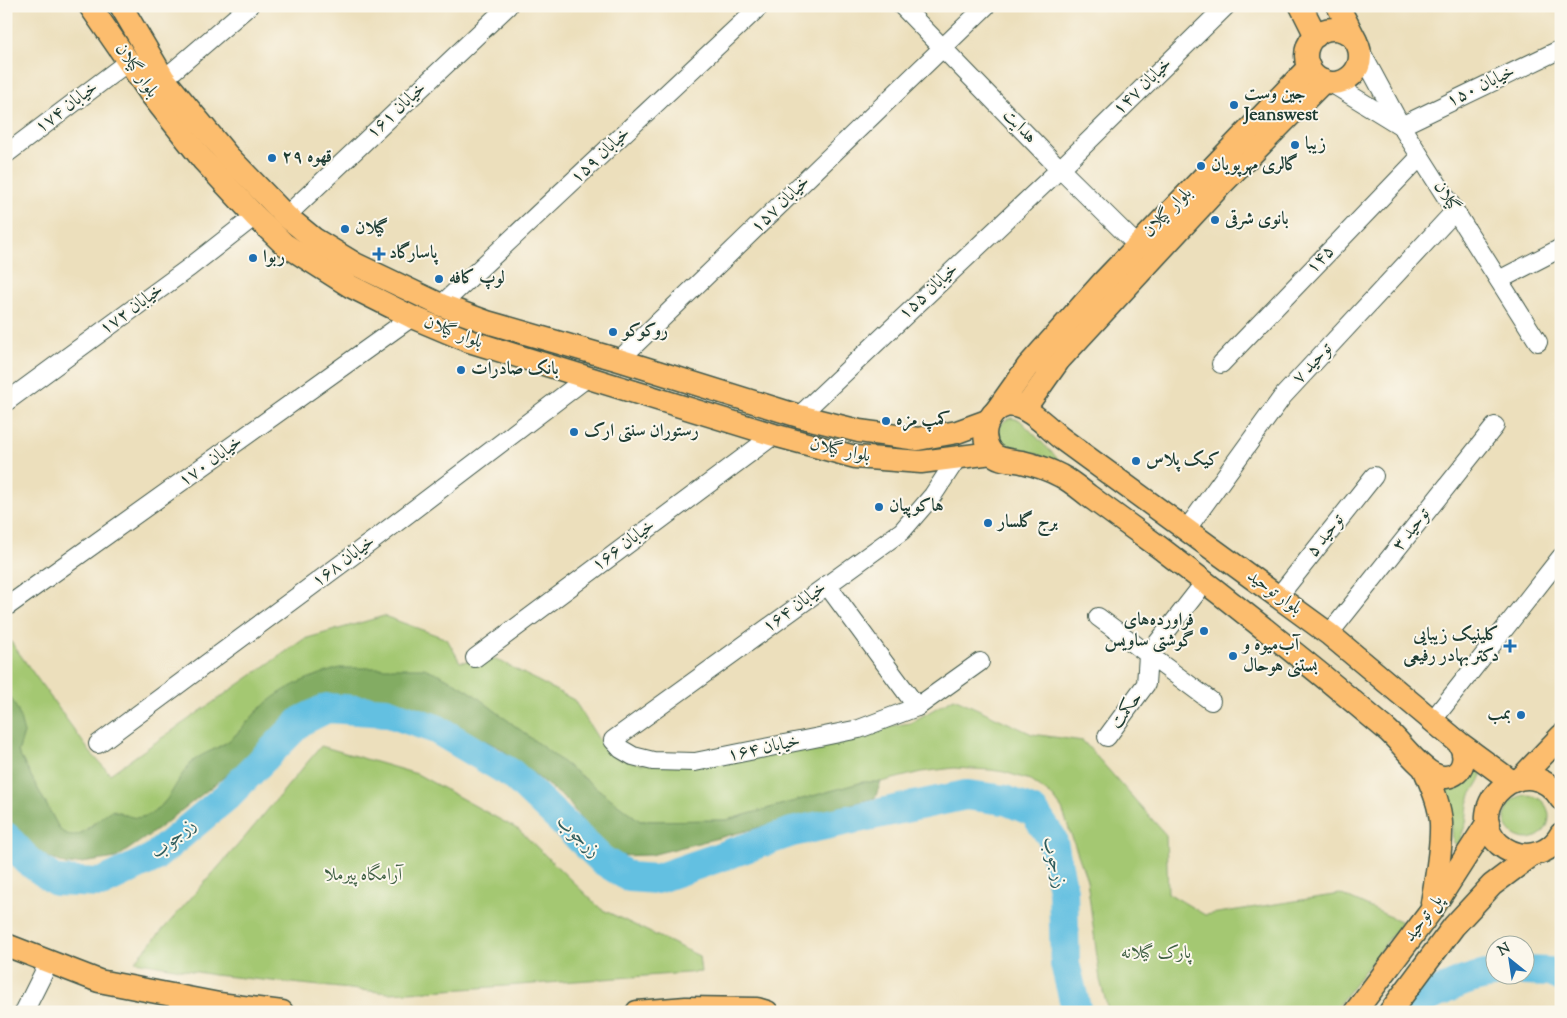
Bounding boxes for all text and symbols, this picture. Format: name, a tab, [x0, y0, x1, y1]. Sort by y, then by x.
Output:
street label: بلوار گیلان	[108, 38, 164, 104]
street label: خیابان ۱۴۷	[1108, 52, 1178, 122]
street label: خیابان ۱۵۰	[1442, 59, 1520, 115]
street label: خیابان ۱۷۴	[30, 75, 104, 141]
street label: خیابان ۱۶۱	[361, 76, 433, 146]
place label: جین وست Jeanswest	[1242, 82, 1319, 129]
marker: جین وست Jeanswest	[1228, 99, 1240, 111]
street label: هدایت	[996, 104, 1042, 150]
street label: خیابان ۱۵۹	[565, 121, 637, 191]
place label: زیبا	[1305, 132, 1326, 158]
marker: زیبا	[1289, 139, 1301, 151]
place label: قهوه ۲۹	[282, 145, 332, 171]
marker: قهوه ۲۹	[266, 152, 278, 164]
place label: گالری مهرپویان	[1211, 153, 1298, 179]
marker: گالری مهرپویان	[1195, 160, 1207, 172]
street label: خیابان ۱۵۷	[746, 170, 816, 240]
street label: گیلان	[1426, 176, 1466, 218]
street label: بلوار گیلان	[1137, 182, 1199, 244]
place label: بانوی شرقی	[1224, 207, 1289, 233]
marker: بانوی شرقی	[1209, 214, 1221, 226]
place label: گیلان	[355, 216, 388, 242]
marker: گیلان	[339, 223, 351, 235]
street label: ۱۴۵	[1301, 240, 1341, 280]
place label: پاسارگاد	[389, 241, 439, 267]
place label: ربوا	[263, 245, 285, 271]
marker: پاسارگاد	[373, 248, 385, 260]
marker: ربوا	[247, 252, 259, 264]
street label: خیابان ۱۵۵	[893, 257, 965, 327]
place label: لوپ کافه	[449, 266, 505, 292]
marker: لوپ کافه	[433, 273, 445, 285]
street label: خیابان ۱۷۲	[95, 278, 169, 342]
street label: بلوار گیلان	[420, 310, 486, 356]
place label: روکوکو	[621, 319, 668, 345]
marker: روکوکو	[607, 326, 619, 338]
street label: توحید ۷	[1287, 337, 1339, 391]
place label: بانک صادرات	[471, 357, 559, 383]
marker: بانک صادرات	[455, 364, 467, 376]
place label: کمپ مزه	[896, 408, 951, 434]
marker: کمپ مزه	[880, 415, 892, 427]
place label: رستوران سنتی ارک	[584, 419, 699, 445]
marker: رستوران سنتی ارک	[568, 426, 580, 438]
street label: خیابان ۱۷۰	[174, 430, 248, 494]
street label: بلوار گیلان	[807, 432, 873, 470]
place label: کیک پلاس	[1146, 448, 1220, 474]
marker: کیک پلاس	[1130, 455, 1142, 467]
place label: هاکوپیان	[889, 494, 944, 520]
marker: هاکوپیان	[873, 501, 885, 513]
street label: توحید ۳	[1387, 502, 1438, 557]
street label: توحید ۵	[1301, 508, 1352, 563]
place label: برج گلسار	[996, 510, 1059, 537]
street label: خیابان ۱۶۶	[587, 513, 661, 579]
marker: برج گلسار	[982, 517, 994, 529]
street label: خیابان ۱۶۸	[307, 529, 381, 595]
street label: بلوار توحید	[1241, 564, 1307, 622]
street label: ۱۶۴ خیابان	[758, 576, 832, 640]
place label: فراورده‌های گوشتی ساویس	[1104, 608, 1194, 655]
place label: کلینیک زیبایی دکتر بهادر رفیعی	[1403, 623, 1499, 670]
marker: فراورده‌های گوشتی ساویس	[1198, 625, 1210, 637]
place label: آب‌میوه و بستنی هوحال	[1241, 633, 1317, 680]
marker: کلینیک زیبایی دکتر بهادر رفیعی	[1503, 639, 1517, 653]
marker: آب‌میوه و بستنی هوحال	[1227, 650, 1239, 662]
street label: حکمت	[1104, 687, 1150, 735]
place label: بمب	[1487, 702, 1511, 728]
marker: بمب	[1515, 709, 1527, 721]
street label: خیابان ۱۶۴	[725, 729, 803, 769]
water label: زرجوب	[550, 809, 606, 865]
water label: زرجوب	[145, 812, 203, 866]
water label: زرجوب	[1035, 835, 1073, 891]
park label: آرامگاه پیرملا	[324, 862, 404, 889]
street label: پل توحید	[1398, 889, 1451, 948]
north arrow	[1484, 936, 1534, 986]
text: N	[1495, 939, 1514, 962]
park label: پارک گیلانه	[1121, 941, 1193, 967]

